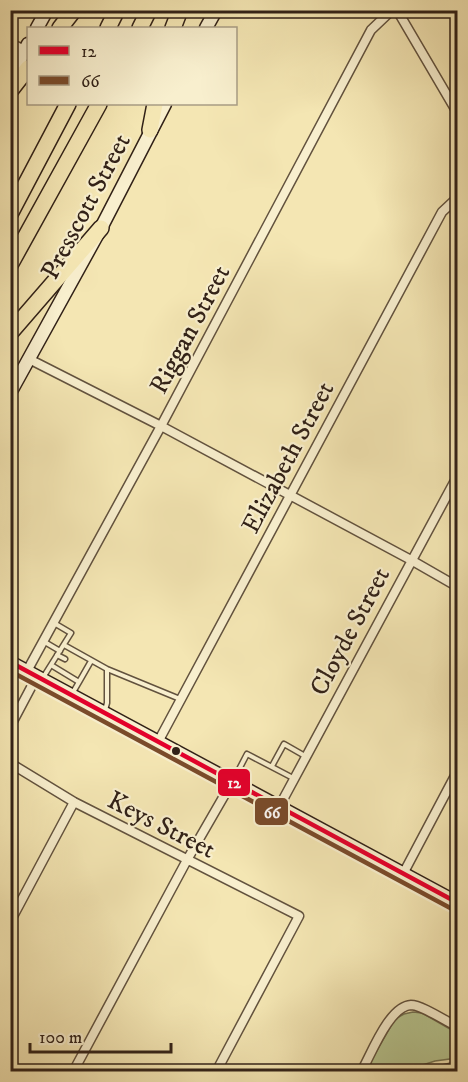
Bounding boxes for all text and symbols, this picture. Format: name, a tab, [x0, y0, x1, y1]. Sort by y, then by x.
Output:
legend	[27, 27, 237, 105]
text: 12	[81, 41, 97, 63]
text: 66	[81, 71, 100, 93]
street label: Presscott Street	[34, 128, 139, 285]
street label: Riggan Street	[143, 260, 238, 400]
street label: Elizabeth Street	[235, 376, 342, 539]
street label: Cloyde Street	[303, 562, 398, 702]
unlabelled marker	[170, 745, 182, 757]
line badge: 12	[217, 768, 251, 797]
text: 12	[227, 773, 242, 793]
street label: Keys Street	[102, 784, 221, 867]
line badge: 66	[254, 797, 289, 826]
text: 66	[264, 803, 282, 823]
scale bar	[30, 1016, 171, 1054]
text: 100 m	[39, 1027, 82, 1049]

